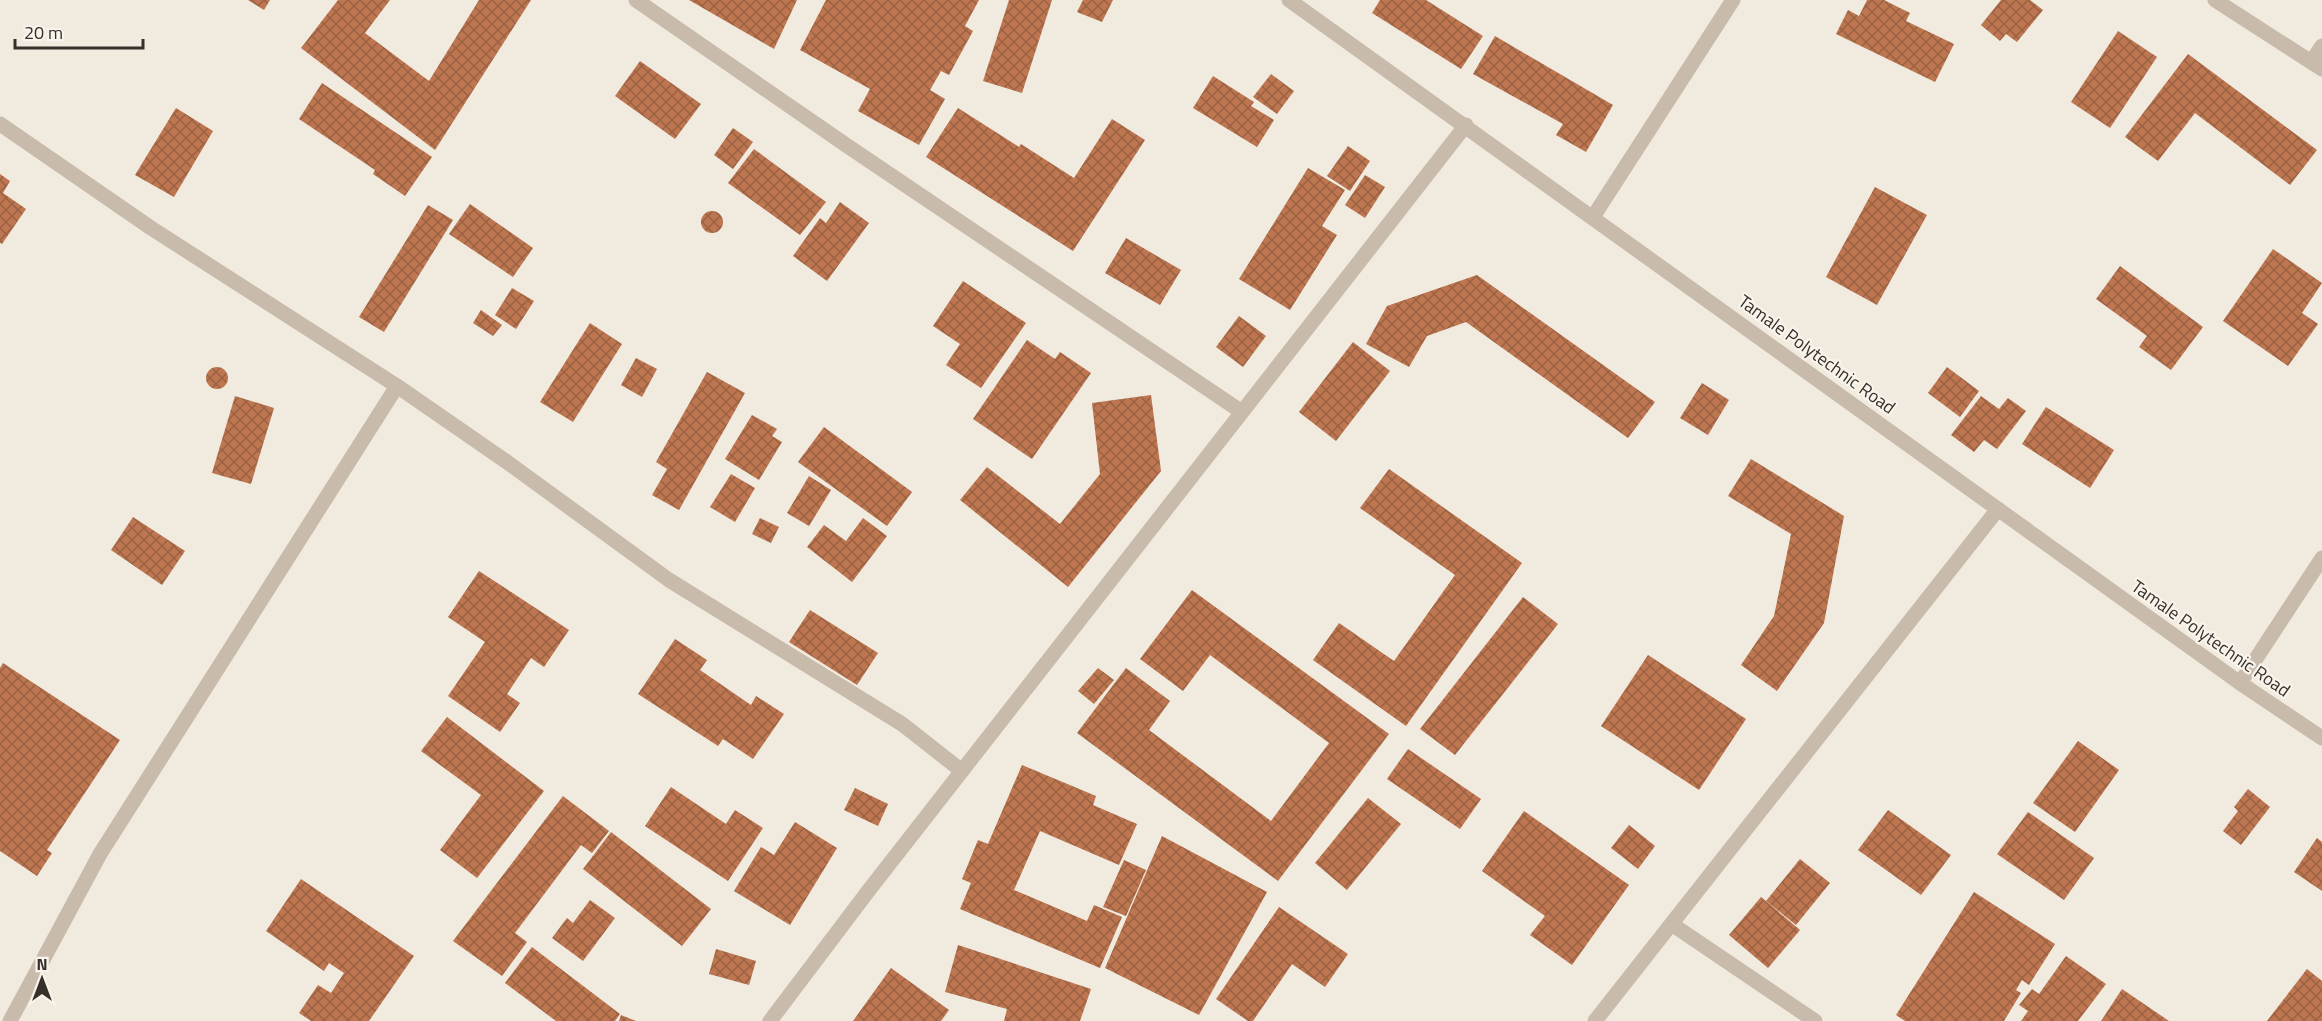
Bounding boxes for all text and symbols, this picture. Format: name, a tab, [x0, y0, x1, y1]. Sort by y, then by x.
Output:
scale bar	[15, 12, 142, 50]
text: 20 m	[24, 19, 63, 46]
street label: Tamale Polytechnic Road	[1733, 288, 1901, 420]
street label: Tamale Polytechnic Road	[2126, 573, 2296, 703]
north arrow	[12, 949, 72, 1009]
text: N	[36, 952, 48, 976]

